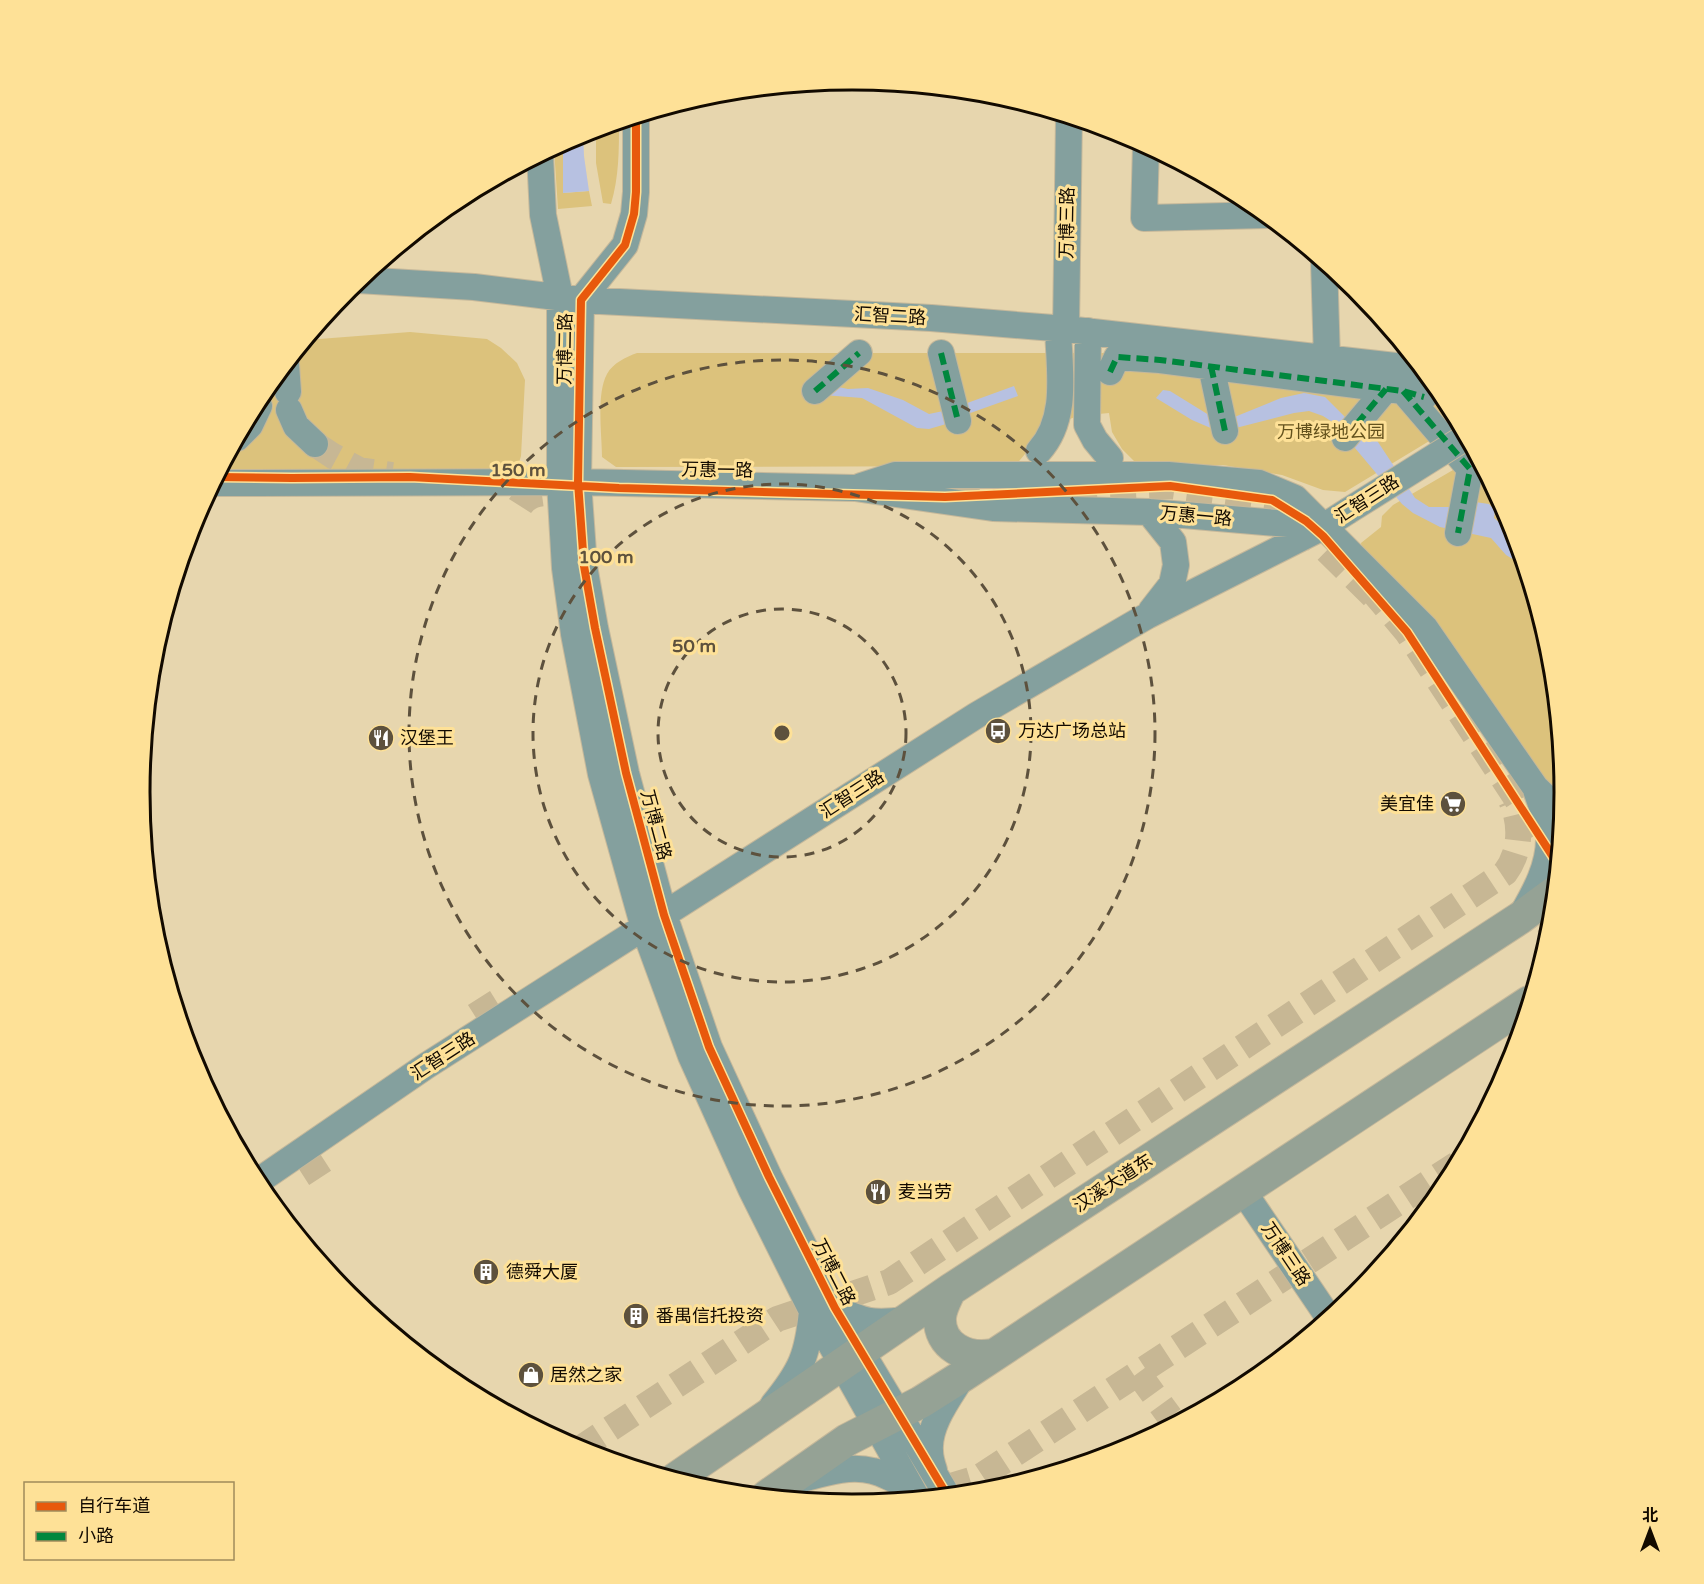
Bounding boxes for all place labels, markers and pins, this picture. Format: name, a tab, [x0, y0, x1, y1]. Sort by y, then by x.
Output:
bus stop icon: 万达广场总站	[983, 716, 1013, 746]
place label: 万达广场总站	[1018, 720, 1126, 742]
restaurant icon: 汉堡王	[366, 723, 396, 753]
centre of rings	[772, 723, 792, 743]
place label: 汉堡王	[400, 727, 454, 749]
supermarket icon: 美宜佳	[1438, 789, 1468, 819]
place label: 美宜佳	[1380, 793, 1434, 815]
restaurant icon: 麦当劳	[863, 1177, 893, 1207]
place label: 麦当劳	[898, 1181, 952, 1203]
building icon: 德舜大厦	[471, 1257, 501, 1287]
place label: 德舜大厦	[506, 1261, 578, 1283]
building icon: 番禺信托投资	[621, 1301, 651, 1331]
place label: 番禺信托投资	[656, 1305, 764, 1327]
shop icon: 居然之家	[516, 1360, 546, 1390]
place label: 居然之家	[550, 1364, 622, 1386]

